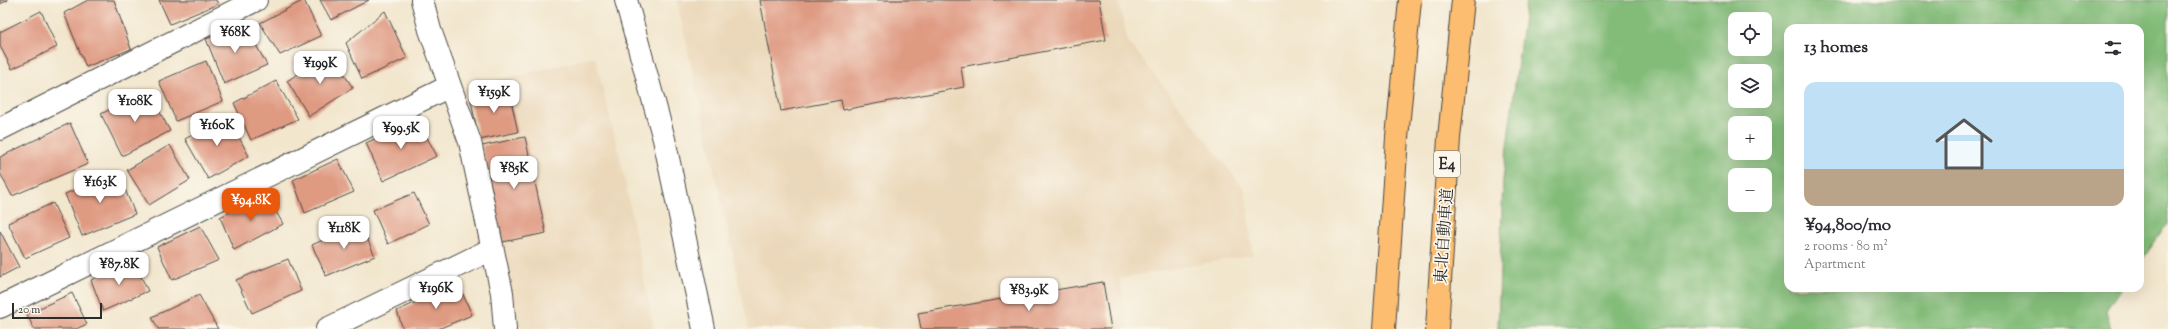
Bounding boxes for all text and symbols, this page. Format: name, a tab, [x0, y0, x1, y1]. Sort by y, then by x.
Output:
map controls	[1728, 12, 1772, 212]
button: locate	[1728, 12, 1772, 56]
pin: ¥68K	[211, 20, 259, 54]
text: ¥68K	[220, 24, 251, 42]
text: 13 homes	[1804, 36, 1868, 60]
icon: filters	[2102, 37, 2124, 59]
pin: ¥199K	[292, 51, 348, 85]
text: ¥199K	[303, 55, 337, 73]
button: layers	[1728, 64, 1772, 108]
pin: ¥159K	[466, 80, 522, 114]
text: ¥159K	[478, 84, 510, 102]
pin: ¥108K	[107, 89, 163, 123]
text: ¥108K	[117, 93, 153, 111]
icon: home	[1928, 108, 2000, 180]
pin: ¥160K	[189, 113, 245, 147]
pin: ¥99.5K	[368, 116, 434, 150]
button: +	[1728, 116, 1772, 160]
text: ¥160K	[199, 117, 235, 135]
text: ¥99.5K	[382, 120, 420, 138]
road number: E4	[1434, 151, 1460, 177]
pin: ¥85K	[490, 156, 538, 190]
text: ¥85K	[499, 160, 529, 178]
button: −	[1728, 168, 1772, 212]
pin: ¥163K	[72, 170, 128, 204]
text: ¥163K	[83, 174, 117, 192]
street label: 東北自動車道	[1431, 187, 1460, 285]
pin: ¥94.8K	[218, 188, 284, 222]
text: ¥94.8K	[231, 192, 271, 210]
text: ¥94,800/mo	[1804, 214, 1891, 238]
pin: ¥118K	[316, 216, 372, 250]
text: ¥118K	[327, 220, 361, 238]
text: 2 rooms · 80 m²	[1804, 238, 1888, 256]
pin: ¥87.8K	[86, 252, 152, 286]
text: ¥87.8K	[99, 256, 139, 274]
text: Apartment	[1804, 256, 1865, 274]
pin: ¥196K	[408, 276, 464, 310]
pin: ¥83.9K	[996, 278, 1062, 312]
text: ¥196K	[419, 280, 453, 298]
text: ¥83.9K	[1009, 282, 1049, 300]
scale bar	[12, 301, 102, 320]
text: 20 m	[18, 302, 40, 318]

